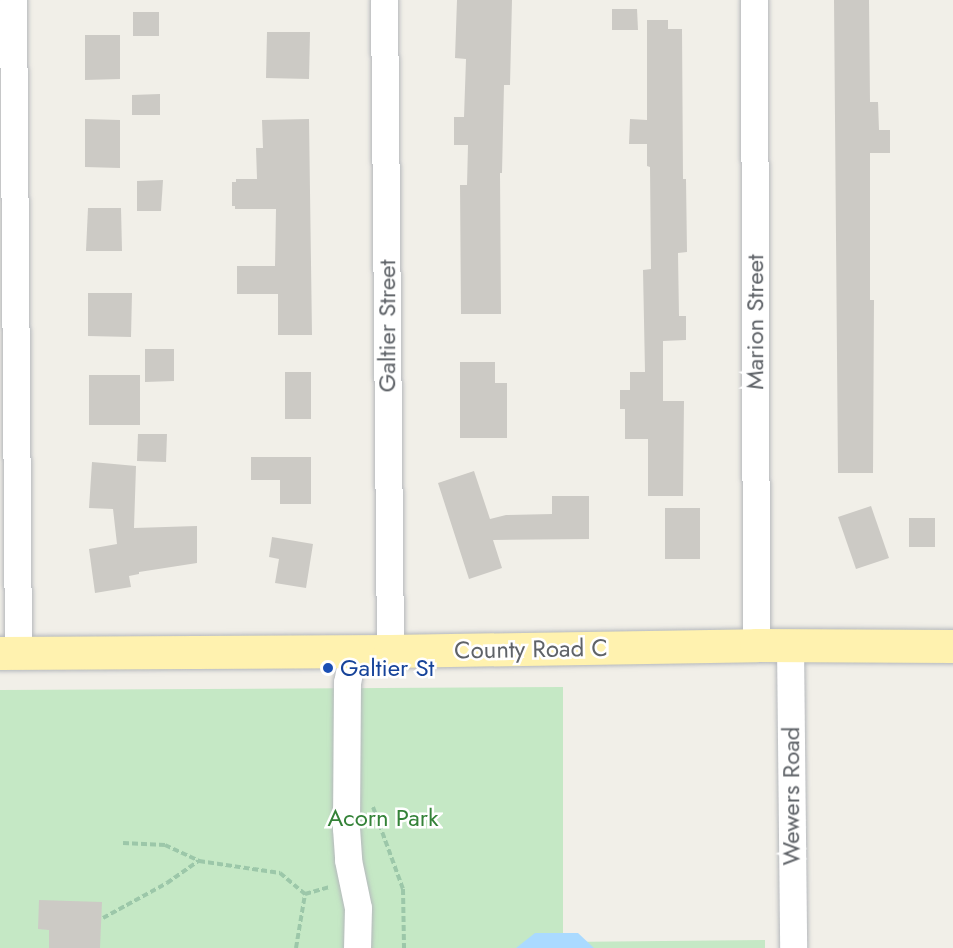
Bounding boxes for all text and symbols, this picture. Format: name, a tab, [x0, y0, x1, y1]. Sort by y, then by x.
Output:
street label: Marion Street	[741, 254, 769, 390]
street label: Galtier Street	[373, 260, 401, 392]
street label: County Road C	[454, 633, 608, 665]
place label: Galtier St	[340, 654, 434, 682]
marker: Galtier St	[321, 661, 335, 675]
street label: Wewers Road	[777, 726, 805, 866]
park label: Acorn Park	[327, 804, 439, 832]

